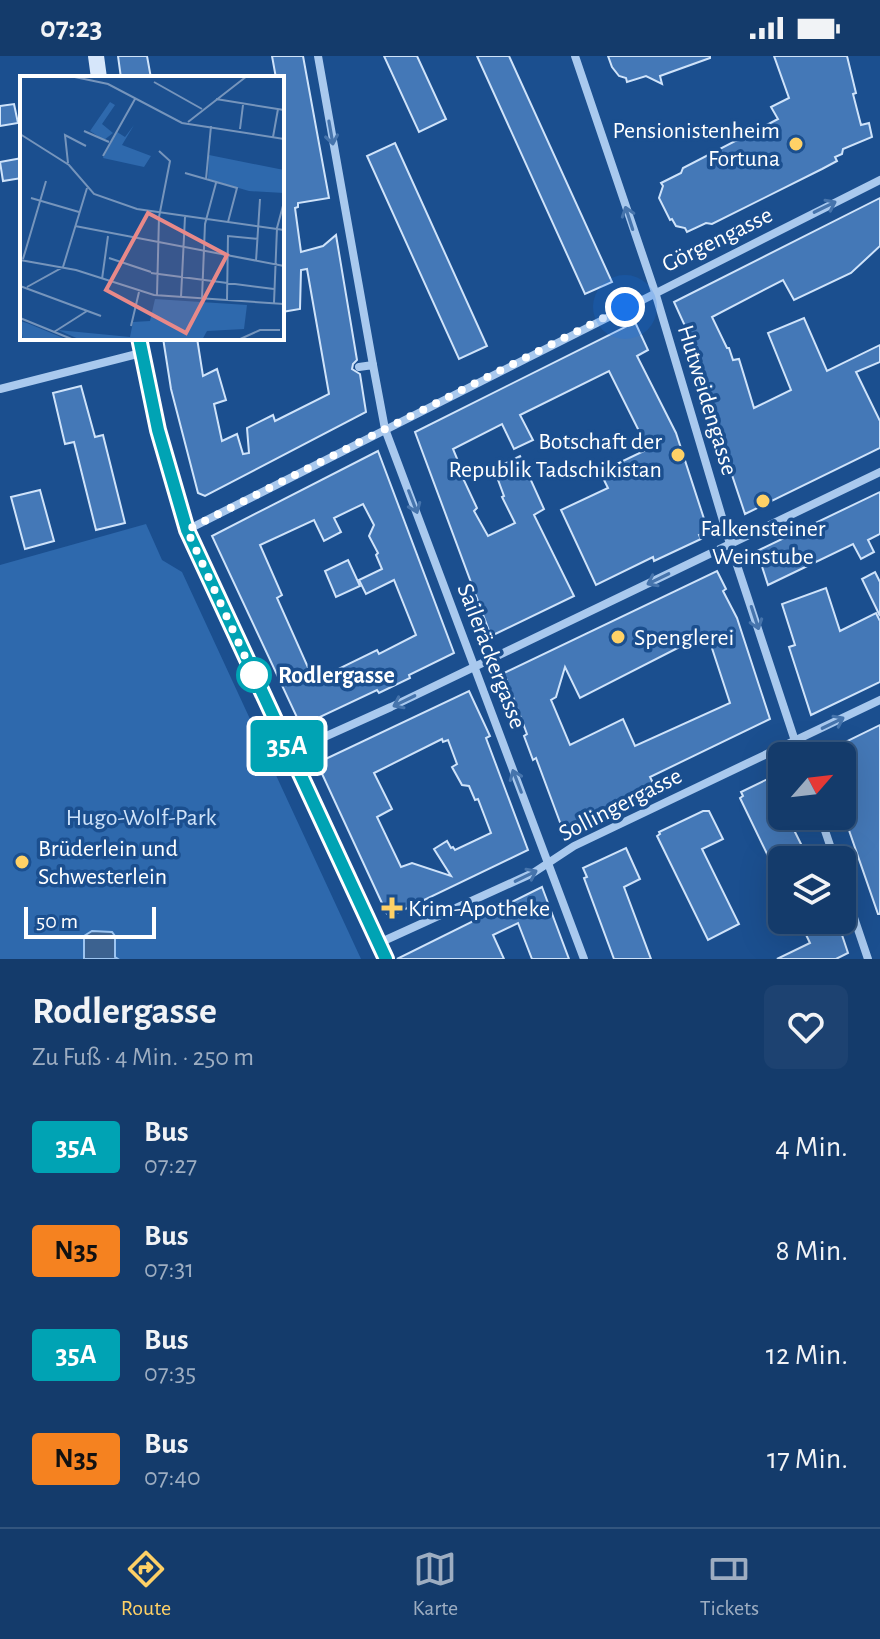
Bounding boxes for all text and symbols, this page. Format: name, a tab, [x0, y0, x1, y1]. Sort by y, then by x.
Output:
text: 07:23	[40, 13, 103, 43]
inset map	[20, 76, 284, 340]
place label: Pensionistenheim Fortuna	[612, 119, 780, 171]
one-way arrow	[325, 120, 340, 145]
marker: Pensionistenheim Fortuna	[787, 135, 805, 153]
one-way arrow	[812, 199, 836, 215]
street label: Görgengasse	[658, 203, 776, 277]
one-way arrow	[620, 206, 635, 231]
your location	[605, 287, 645, 327]
street label: Hutweidengasse	[673, 322, 741, 478]
place label: Botschaft der Republik Tadschikistan	[448, 430, 662, 482]
marker: Botschaft der Republik Tadschikistan	[669, 446, 687, 464]
one-way arrow	[407, 489, 421, 514]
marker: Falkensteiner Weinstube	[754, 492, 772, 510]
place label: Falkensteiner Weinstube	[700, 517, 826, 569]
one-way arrow	[647, 572, 671, 587]
street label: Saileräckergasse	[452, 581, 530, 732]
one-way arrow	[748, 606, 763, 631]
place label: Spenglerei	[634, 626, 734, 650]
marker: Spenglerei	[609, 628, 627, 646]
marker: Rodlergasse	[237, 658, 271, 692]
place label: Rodlergasse	[278, 664, 395, 688]
one-way arrow	[393, 694, 417, 709]
one-way arrow	[821, 715, 845, 730]
line badge: 35A	[241, 720, 333, 772]
text: 35A	[267, 732, 307, 760]
north arrow	[768, 742, 856, 830]
map controls	[768, 742, 856, 934]
street label: Sollingergasse	[555, 764, 686, 846]
one-way arrow	[509, 769, 523, 794]
park label: Hugo-Wolf-Park	[66, 806, 216, 830]
place label: Brüderlein und Schwesterlein	[38, 837, 178, 889]
button: layers	[768, 846, 856, 934]
marker: Brüderlein und Schwesterlein	[13, 853, 31, 871]
one-way arrow	[513, 868, 537, 883]
place label: Krim-Apotheke	[408, 897, 550, 921]
marker: Krim-Apotheke	[383, 899, 401, 917]
scale bar	[24, 903, 156, 939]
text: 50 m	[36, 910, 78, 932]
button: heart	[764, 985, 848, 1069]
text: Rodlergasse	[32, 993, 217, 1031]
text: Zu Fuß · 4 Min. · 250 m	[32, 1044, 254, 1070]
text: Bus	[144, 1117, 189, 1147]
text: 4 Min.	[775, 1132, 848, 1162]
text: 35A	[56, 1133, 96, 1161]
text: 07:27	[144, 1152, 197, 1178]
text: Bus	[144, 1221, 189, 1251]
text: 8 Min.	[776, 1236, 848, 1266]
text: N35	[54, 1237, 98, 1265]
text: 07:31	[144, 1256, 194, 1282]
text: Bus	[144, 1325, 189, 1355]
text: 12 Min.	[766, 1340, 848, 1370]
text: 35A	[56, 1341, 96, 1369]
text: 07:35	[144, 1360, 196, 1386]
text: Bus	[144, 1429, 189, 1459]
text: 17 Min.	[767, 1444, 848, 1474]
text: N35	[54, 1445, 98, 1473]
text: 07:40	[144, 1464, 201, 1490]
tab: Route	[121, 1547, 171, 1621]
tab: Karte	[413, 1547, 458, 1621]
tab: Tickets	[700, 1547, 759, 1621]

